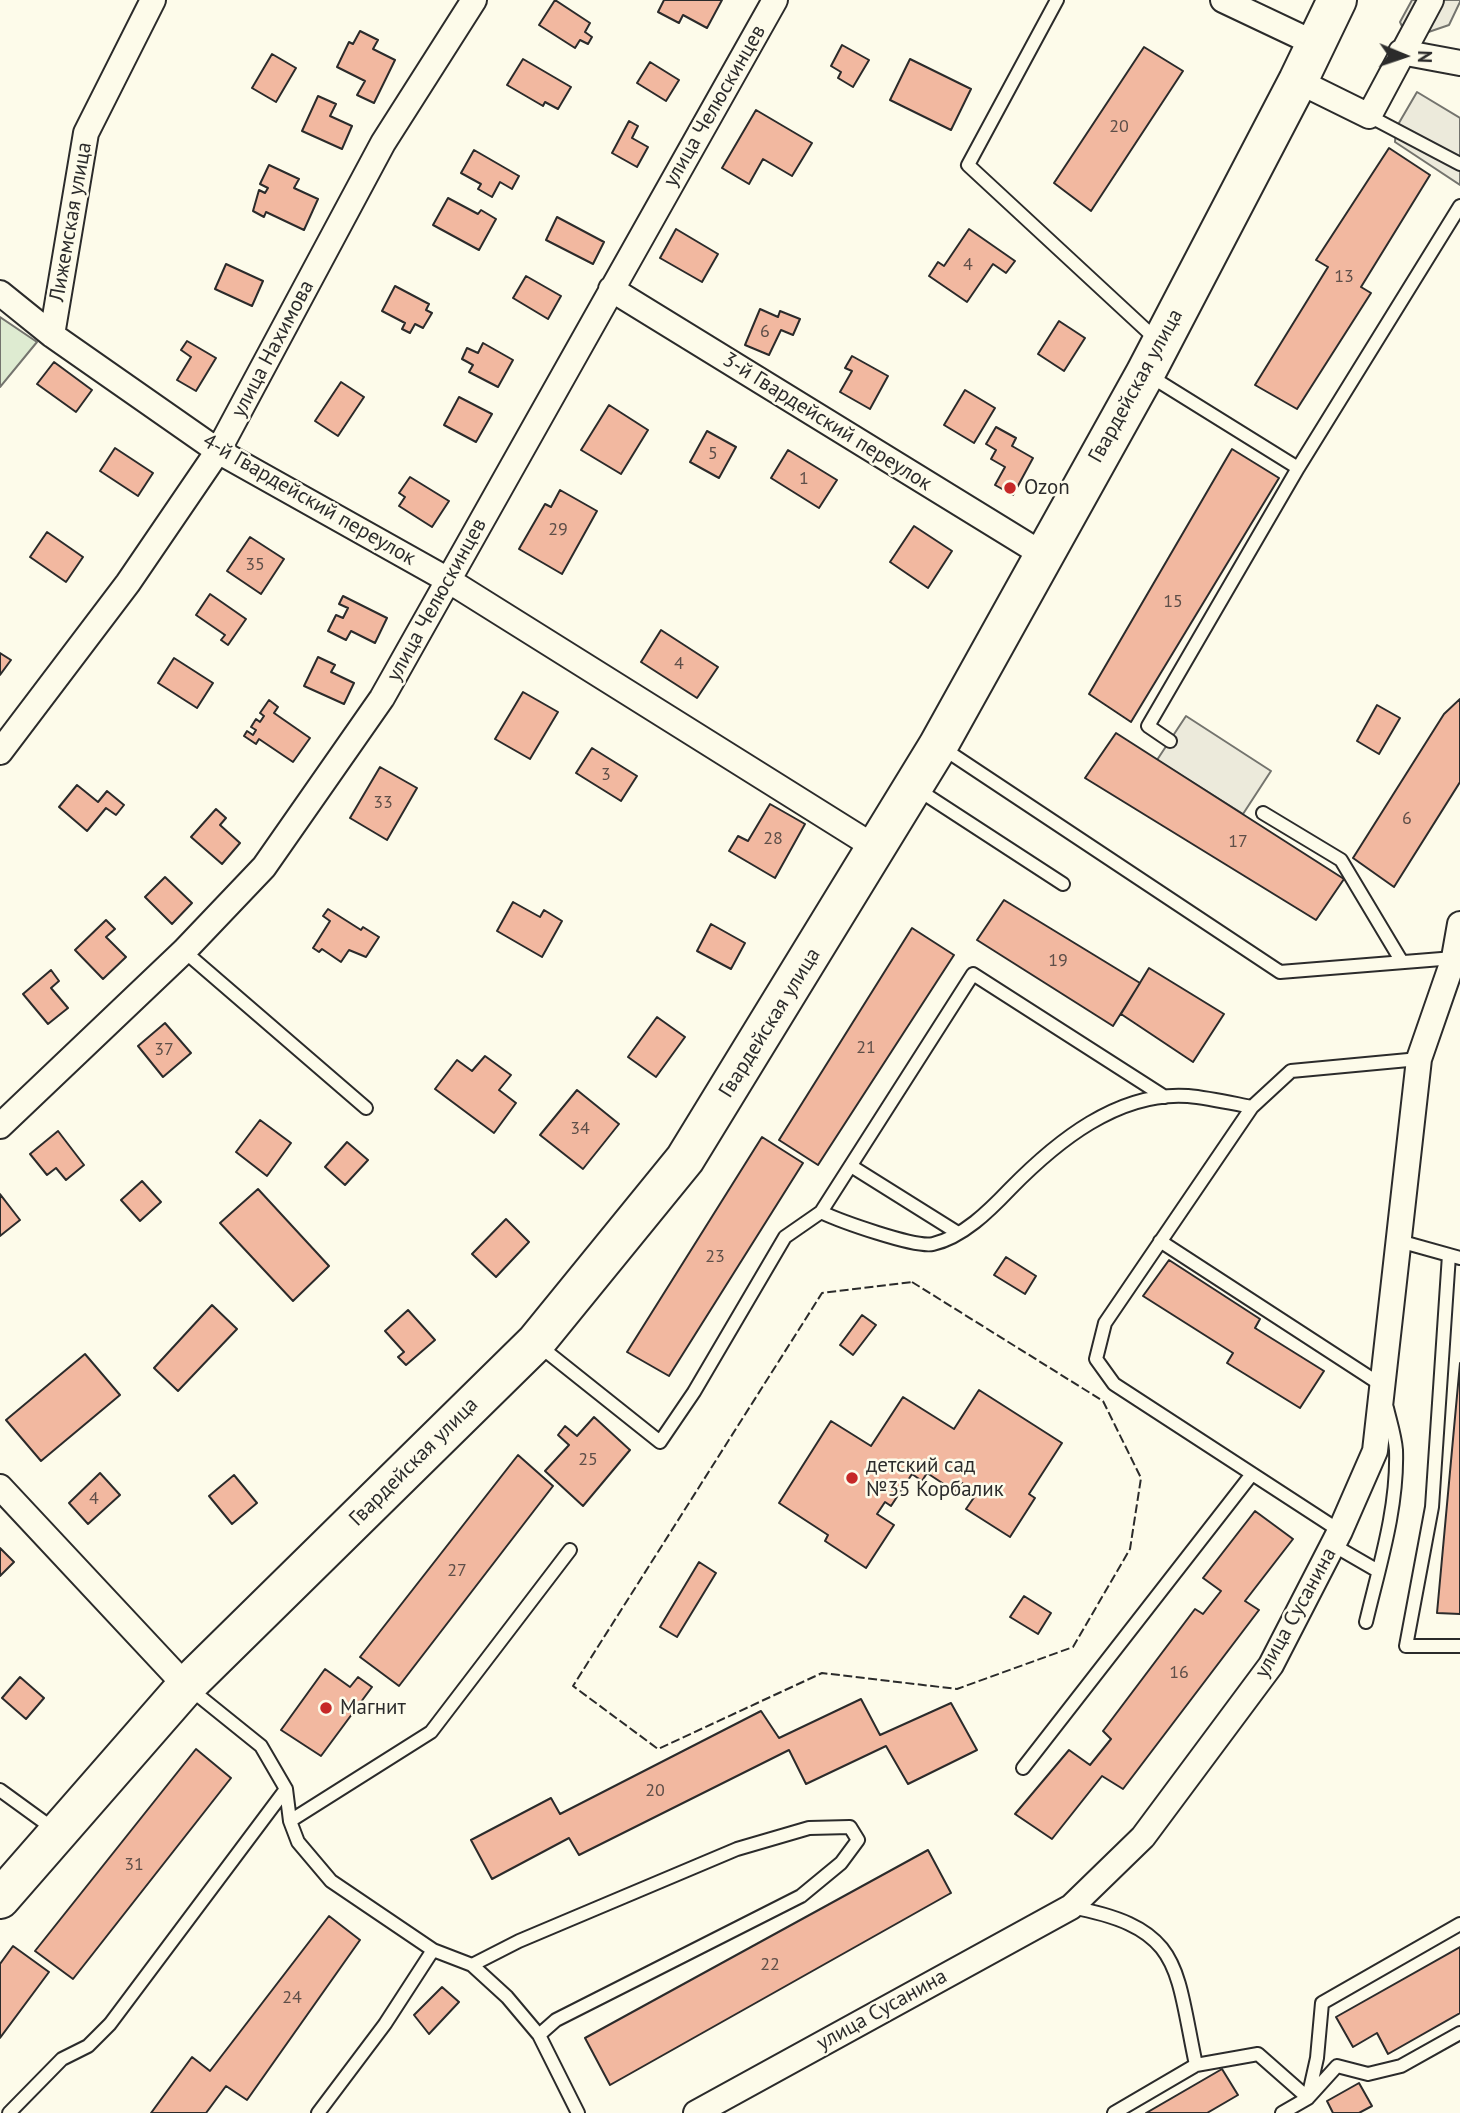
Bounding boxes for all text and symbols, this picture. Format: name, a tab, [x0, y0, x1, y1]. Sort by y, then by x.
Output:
street label: улица Челюскинцев	[658, 21, 772, 191]
north arrow	[1369, 21, 1439, 91]
text: N	[1413, 50, 1437, 63]
house number: 20	[1109, 116, 1129, 138]
street label: Лижемская улица	[45, 140, 97, 304]
house number: 4	[963, 254, 973, 276]
house number: 13	[1334, 266, 1354, 288]
street label: улица Нахимова	[226, 276, 320, 422]
street label: Гвардейская улица	[1083, 305, 1189, 467]
house number: 6	[760, 321, 770, 343]
street label: 3-й Гвардейский переулок	[718, 347, 936, 497]
street label: 4-й Гвардейский переулок	[198, 429, 420, 571]
house number: 5	[708, 443, 718, 465]
house number: 1	[799, 468, 809, 490]
place label: Ozon	[1024, 475, 1070, 501]
marker: Ozon	[1002, 480, 1018, 496]
street label: улица Челюскинцев	[382, 514, 492, 686]
house number: 29	[548, 519, 568, 541]
house number: 35	[245, 554, 265, 576]
house number: 15	[1163, 591, 1183, 613]
house number: 4	[674, 653, 684, 675]
house number: 3	[601, 764, 611, 786]
house number: 33	[373, 792, 393, 814]
house number: 6	[1402, 808, 1412, 830]
house number: 28	[763, 828, 783, 850]
house number: 17	[1228, 831, 1248, 853]
street label: Гвардейская улица	[714, 944, 826, 1102]
house number: 19	[1048, 950, 1068, 972]
house number: 21	[856, 1037, 876, 1059]
house number: 37	[154, 1039, 174, 1061]
house number: 34	[570, 1118, 590, 1140]
house number: 23	[705, 1246, 725, 1268]
street label: Гвардейская улица	[344, 1392, 484, 1532]
house number: 25	[578, 1449, 598, 1471]
place label: детский сад №35 Корбалик	[866, 1453, 1004, 1503]
marker: детский сад №35 Корбалик	[844, 1470, 860, 1486]
house number: 4	[89, 1488, 99, 1510]
street label: улица Сусанина	[1250, 1543, 1342, 1683]
house number: 27	[447, 1560, 467, 1582]
house number: 16	[1169, 1662, 1189, 1684]
place label: Магнит	[340, 1695, 406, 1721]
marker: Магнит	[318, 1700, 334, 1716]
house number: 20	[645, 1780, 665, 1802]
house number: 31	[124, 1854, 144, 1876]
house number: 22	[760, 1954, 780, 1976]
street label: улица Сусанина	[812, 1964, 952, 2056]
house number: 24	[282, 1987, 302, 2009]

